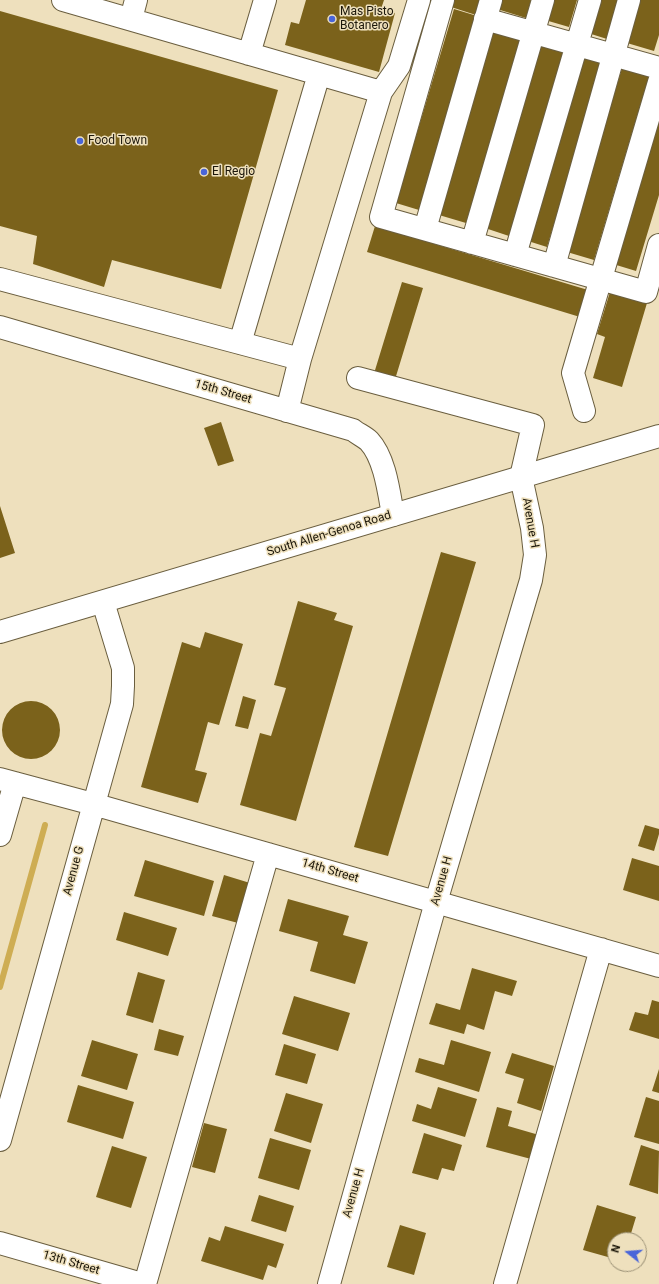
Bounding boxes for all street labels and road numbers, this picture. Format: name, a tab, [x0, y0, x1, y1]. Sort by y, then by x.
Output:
street label: 15th Street	[193, 377, 253, 407]
street label: Avenue H	[519, 497, 541, 549]
street label: South Allen-Genoa Road	[265, 508, 393, 560]
street label: Avenue G	[61, 845, 87, 897]
street label: Avenue H	[428, 855, 456, 907]
street label: 14th Street	[300, 856, 360, 886]
street label: Avenue H	[340, 1167, 368, 1219]
street label: 13th Street	[41, 1248, 101, 1278]

